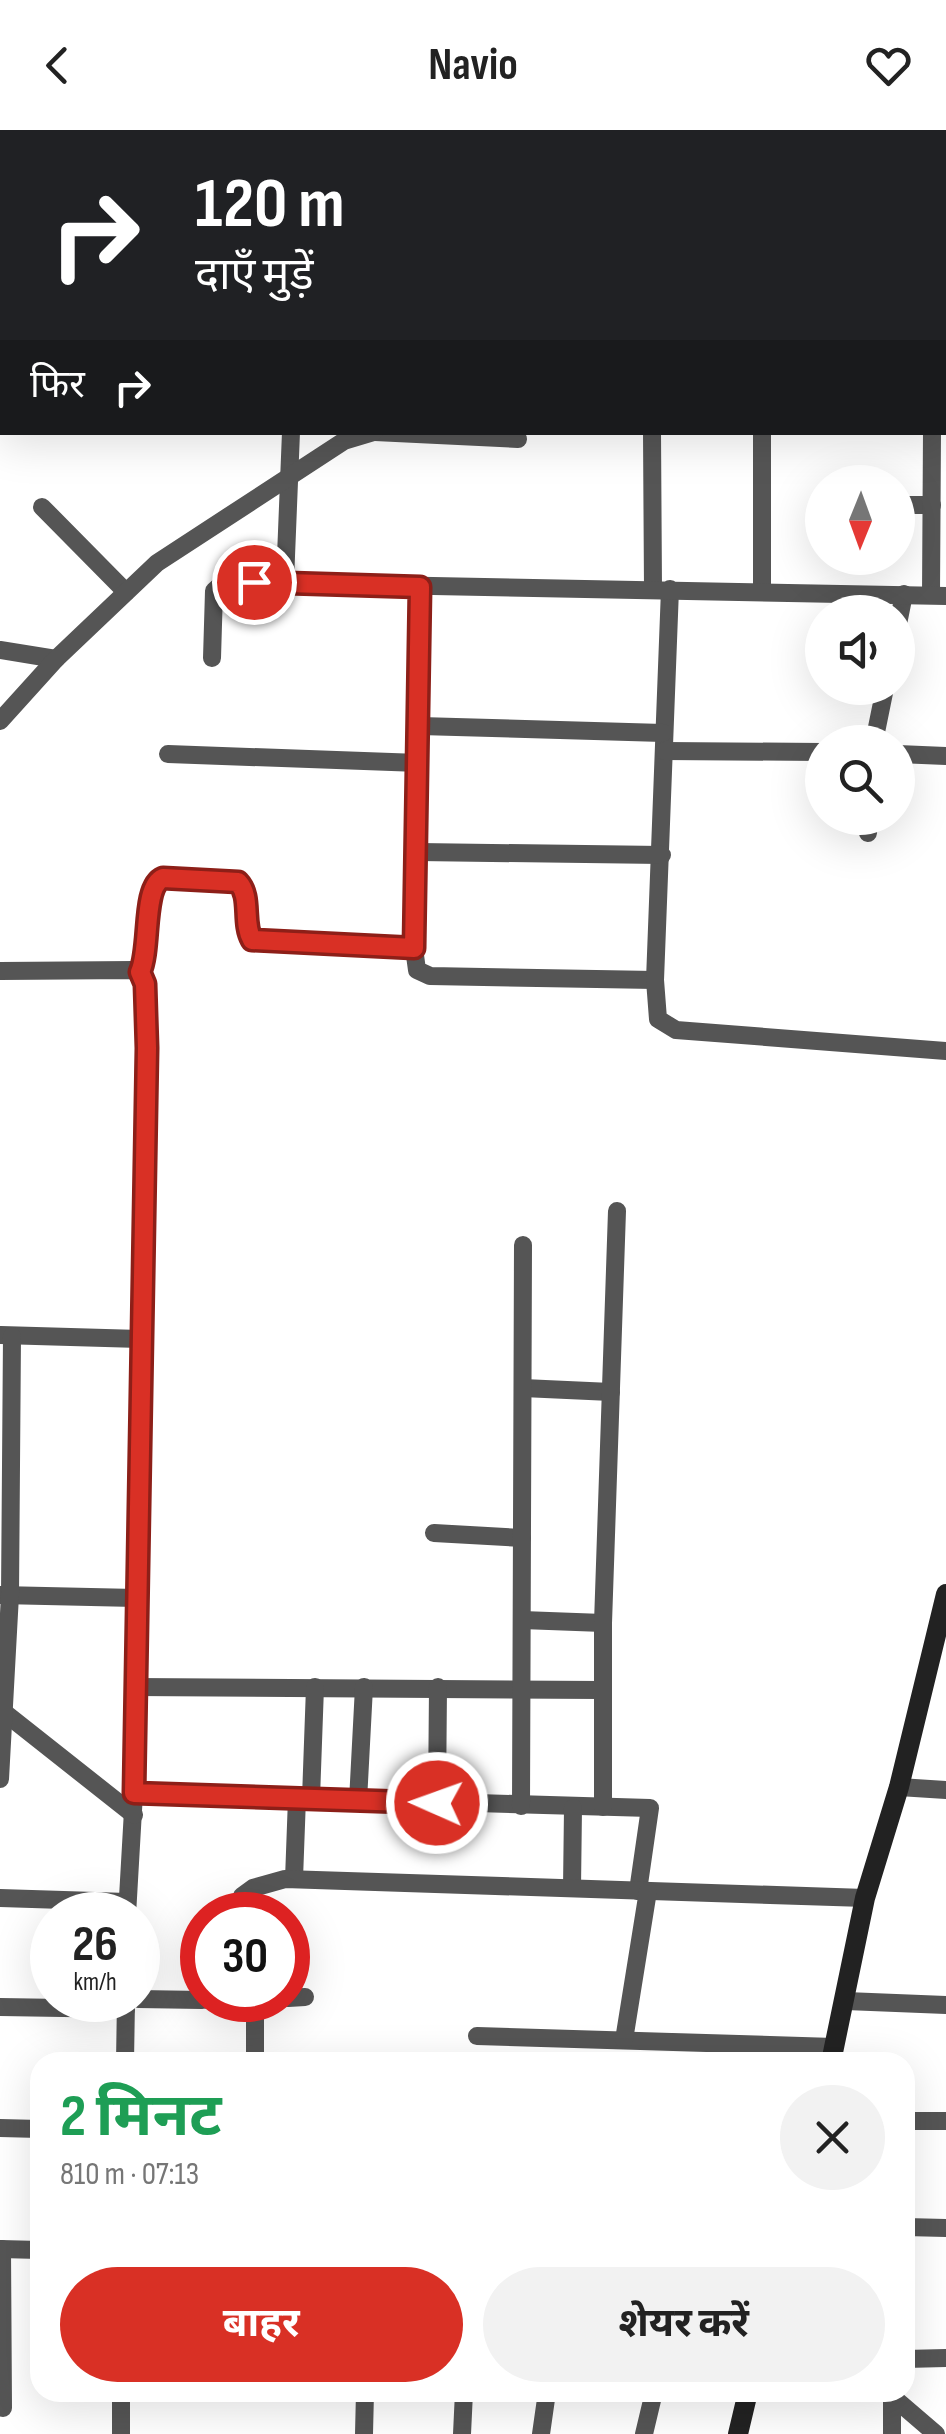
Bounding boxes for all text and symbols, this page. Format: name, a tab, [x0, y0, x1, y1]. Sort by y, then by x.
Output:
icon: back	[30, 38, 85, 93]
text: Navio	[428, 38, 518, 93]
icon: heart	[861, 38, 916, 93]
text: 120 m	[195, 163, 345, 247]
icon: right	[30, 170, 160, 300]
text: दाएँ मुड़ें	[195, 248, 314, 303]
icon: right	[105, 360, 160, 415]
text: फिर	[30, 363, 85, 408]
north arrow	[805, 465, 915, 575]
map controls	[805, 465, 915, 835]
pin	[212, 540, 297, 625]
icon: arrive	[227, 555, 282, 610]
button: sound	[805, 595, 915, 705]
button: search	[805, 725, 915, 835]
position arrow	[385, 1751, 489, 1855]
speed limit sign: 30	[180, 1892, 310, 2022]
text: 26	[72, 1915, 118, 1975]
text: km/h	[73, 1967, 117, 1998]
text: 2 मिनट	[60, 2081, 222, 2153]
button: close	[780, 2085, 885, 2190]
text: 810 m · 07:13	[60, 2155, 199, 2194]
button: बाहर	[60, 2267, 463, 2382]
button: शेयर करें	[483, 2267, 885, 2382]

